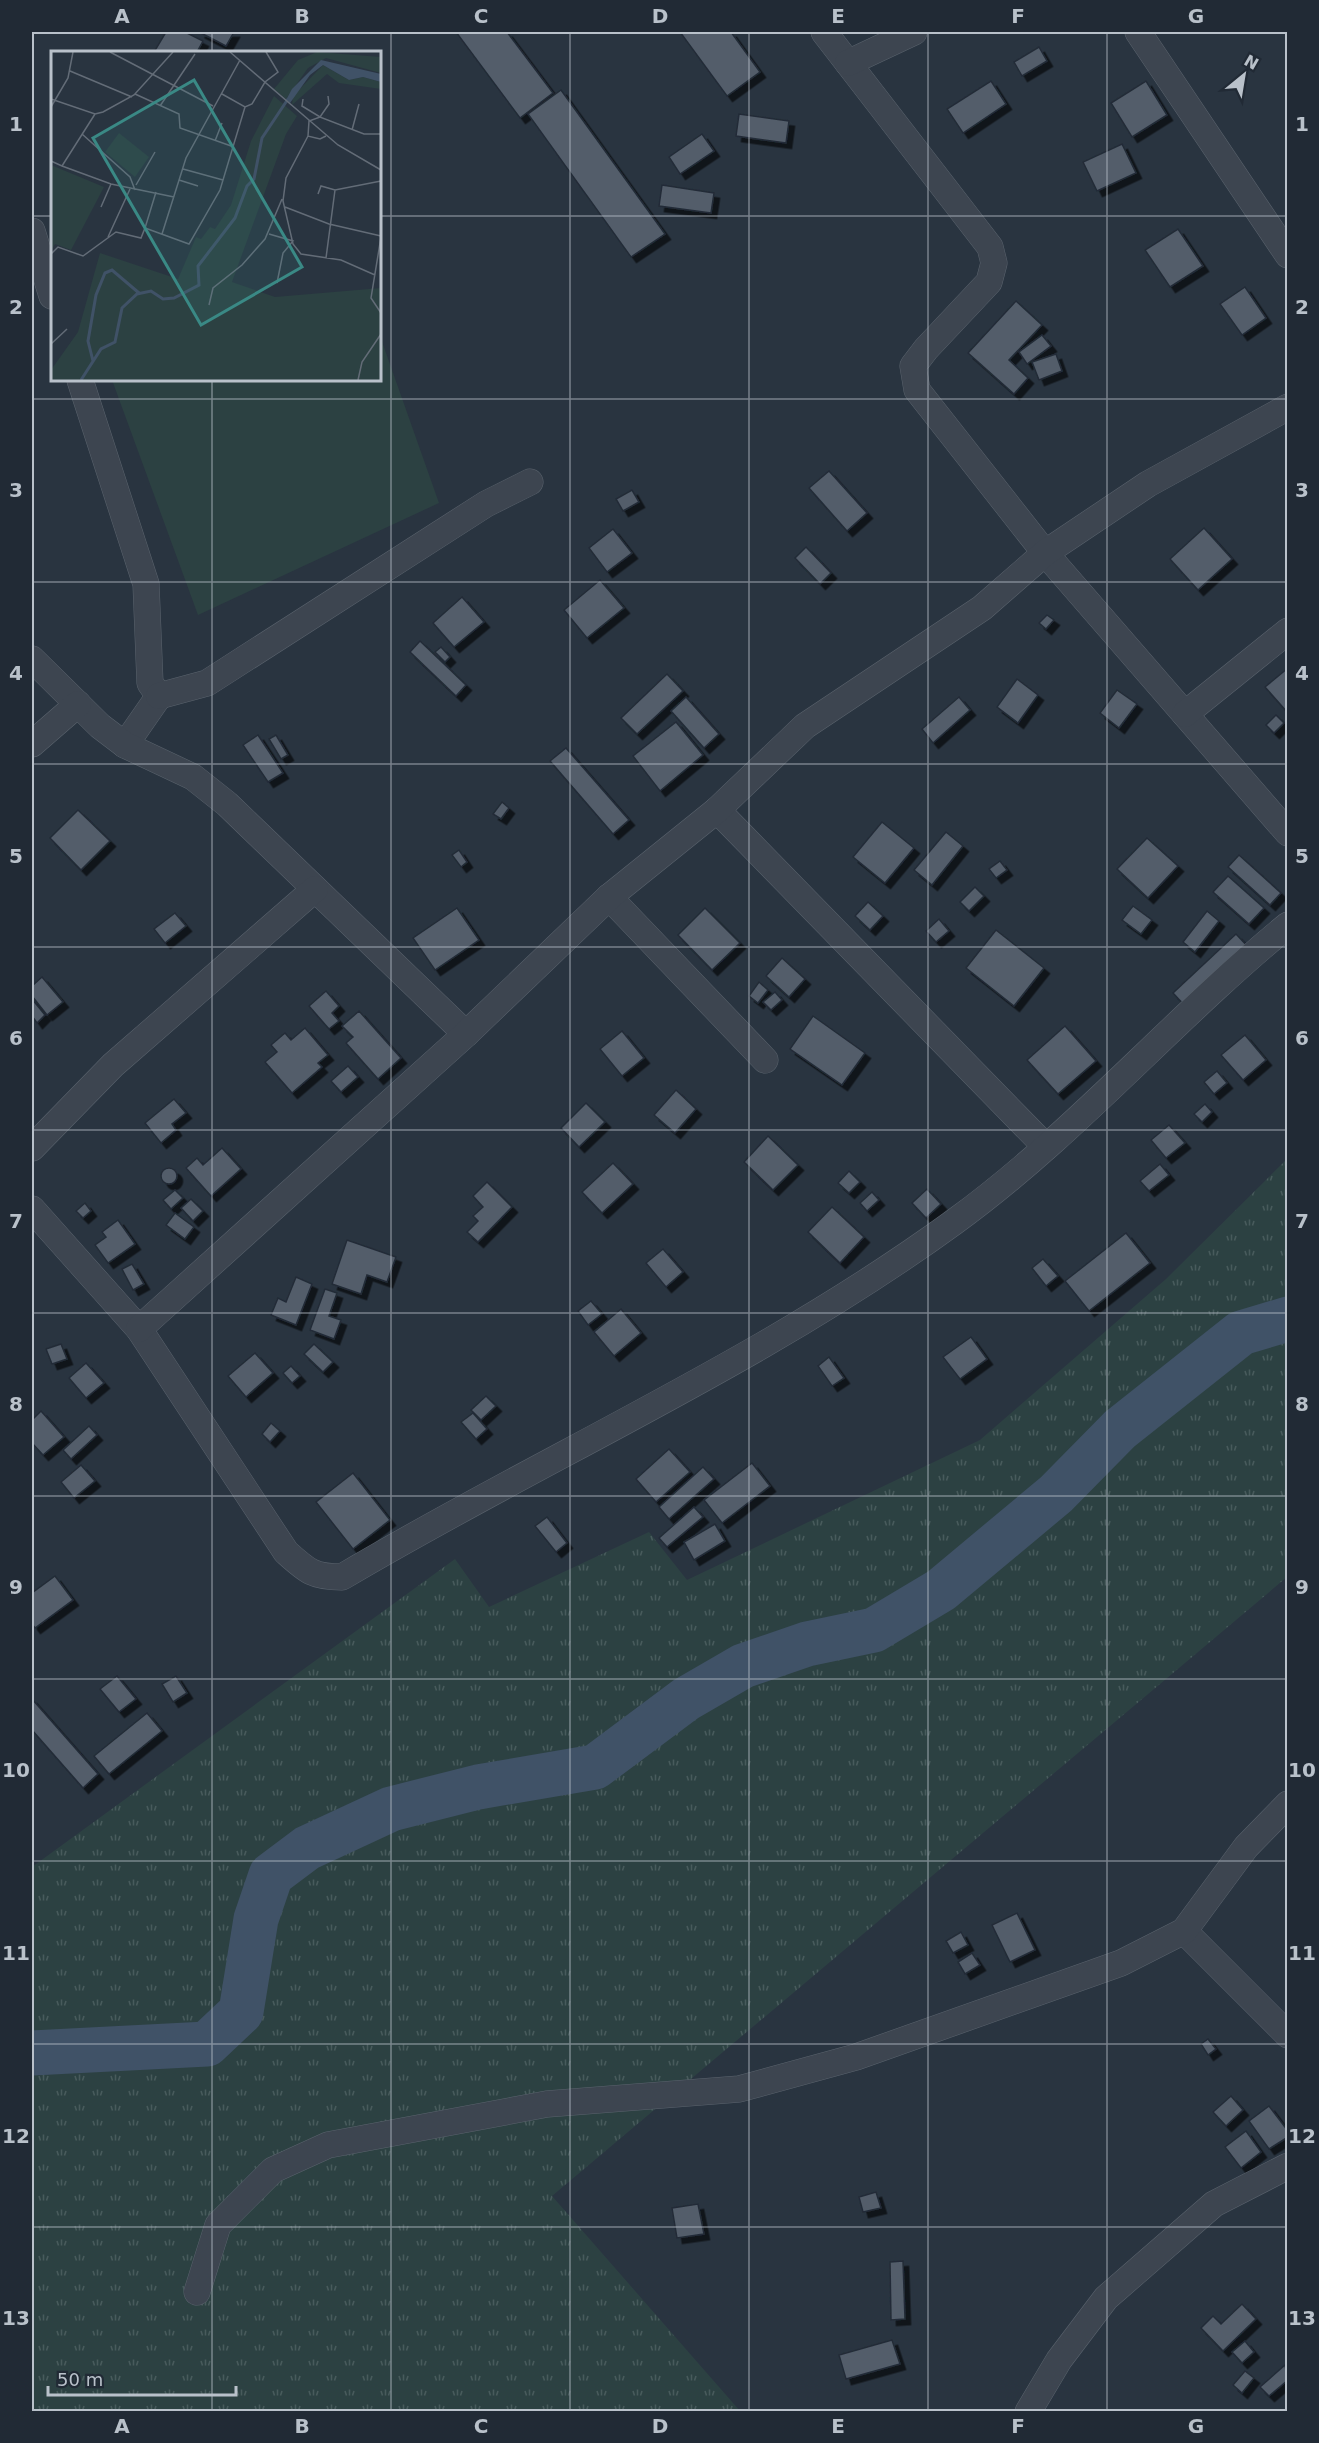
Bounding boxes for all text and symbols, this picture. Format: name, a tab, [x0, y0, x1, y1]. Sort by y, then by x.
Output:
text: A	[114, 4, 130, 28]
text: B	[294, 4, 310, 28]
text: C	[474, 4, 488, 28]
text: D	[652, 4, 668, 28]
text: E	[831, 4, 845, 28]
text: F	[1011, 4, 1025, 28]
text: G	[1188, 4, 1204, 28]
north arrow	[1214, 45, 1274, 105]
inset map	[51, 51, 381, 381]
text: N	[1241, 51, 1262, 74]
text: 1	[9, 112, 23, 136]
text: 1	[1295, 112, 1309, 136]
text: 2	[9, 295, 23, 319]
text: 2	[1295, 295, 1309, 319]
text: 3	[9, 478, 23, 502]
text: 3	[1295, 478, 1309, 502]
text: 4	[9, 661, 23, 685]
text: 4	[1295, 661, 1309, 685]
text: 5	[9, 844, 23, 868]
text: 5	[1295, 844, 1309, 868]
text: 6	[9, 1026, 23, 1050]
text: 6	[1295, 1026, 1309, 1050]
text: 7	[9, 1209, 23, 1233]
text: 7	[1295, 1209, 1309, 1233]
text: 8	[9, 1392, 23, 1416]
text: 8	[1295, 1392, 1309, 1416]
text: 9	[9, 1575, 23, 1599]
text: 9	[1295, 1575, 1309, 1599]
text: 10	[2, 1758, 30, 1782]
text: 10	[1288, 1758, 1316, 1782]
text: 11	[2, 1941, 30, 1965]
text: 11	[1288, 1941, 1316, 1965]
text: 12	[2, 2124, 30, 2148]
text: 12	[1288, 2124, 1316, 2148]
text: 13	[2, 2306, 30, 2330]
text: 13	[1288, 2306, 1316, 2330]
scale bar	[48, 2359, 236, 2397]
text: 50 m	[57, 2369, 103, 2390]
text: A	[114, 2414, 130, 2438]
text: B	[294, 2414, 310, 2438]
text: C	[474, 2414, 488, 2438]
text: D	[652, 2414, 668, 2438]
text: E	[831, 2414, 845, 2438]
text: F	[1011, 2414, 1025, 2438]
text: G	[1188, 2414, 1204, 2438]

